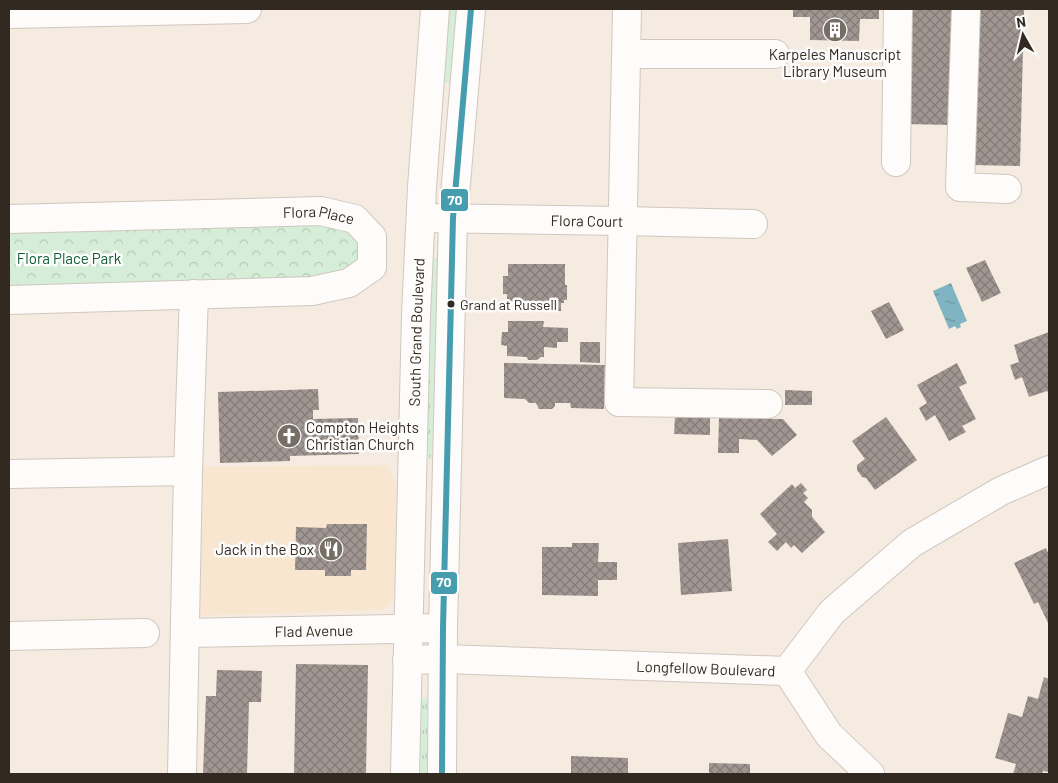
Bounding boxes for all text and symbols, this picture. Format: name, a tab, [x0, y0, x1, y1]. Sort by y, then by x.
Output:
north arrow	[998, 10, 1048, 60]
text: N	[1015, 13, 1027, 31]
building icon: Karpeles Manuscript Library Museum	[822, 17, 848, 43]
place label: Karpeles Manuscript Library Museum	[769, 45, 901, 80]
line badge: 70	[440, 188, 469, 212]
text: 70	[448, 191, 462, 208]
street label: Flora Place	[283, 202, 356, 228]
street label: Flora Court	[550, 211, 623, 230]
park label: Flora Place Park	[17, 249, 122, 267]
street label: South Grand Boulevard	[405, 258, 428, 406]
place label: Grand at Russell	[460, 296, 557, 313]
marker: Grand at Russell	[446, 299, 456, 309]
place label: Compton Heights Christian Church	[306, 418, 419, 453]
church icon: Compton Heights Christian Church	[276, 423, 302, 449]
restaurant icon: Jack in the Box	[318, 536, 344, 562]
place label: Jack in the Box	[215, 540, 314, 558]
line badge: 70	[430, 571, 458, 595]
text: 70	[437, 573, 451, 590]
street label: Flad Avenue	[275, 621, 353, 640]
street label: Longfellow Boulevard	[636, 657, 776, 680]

